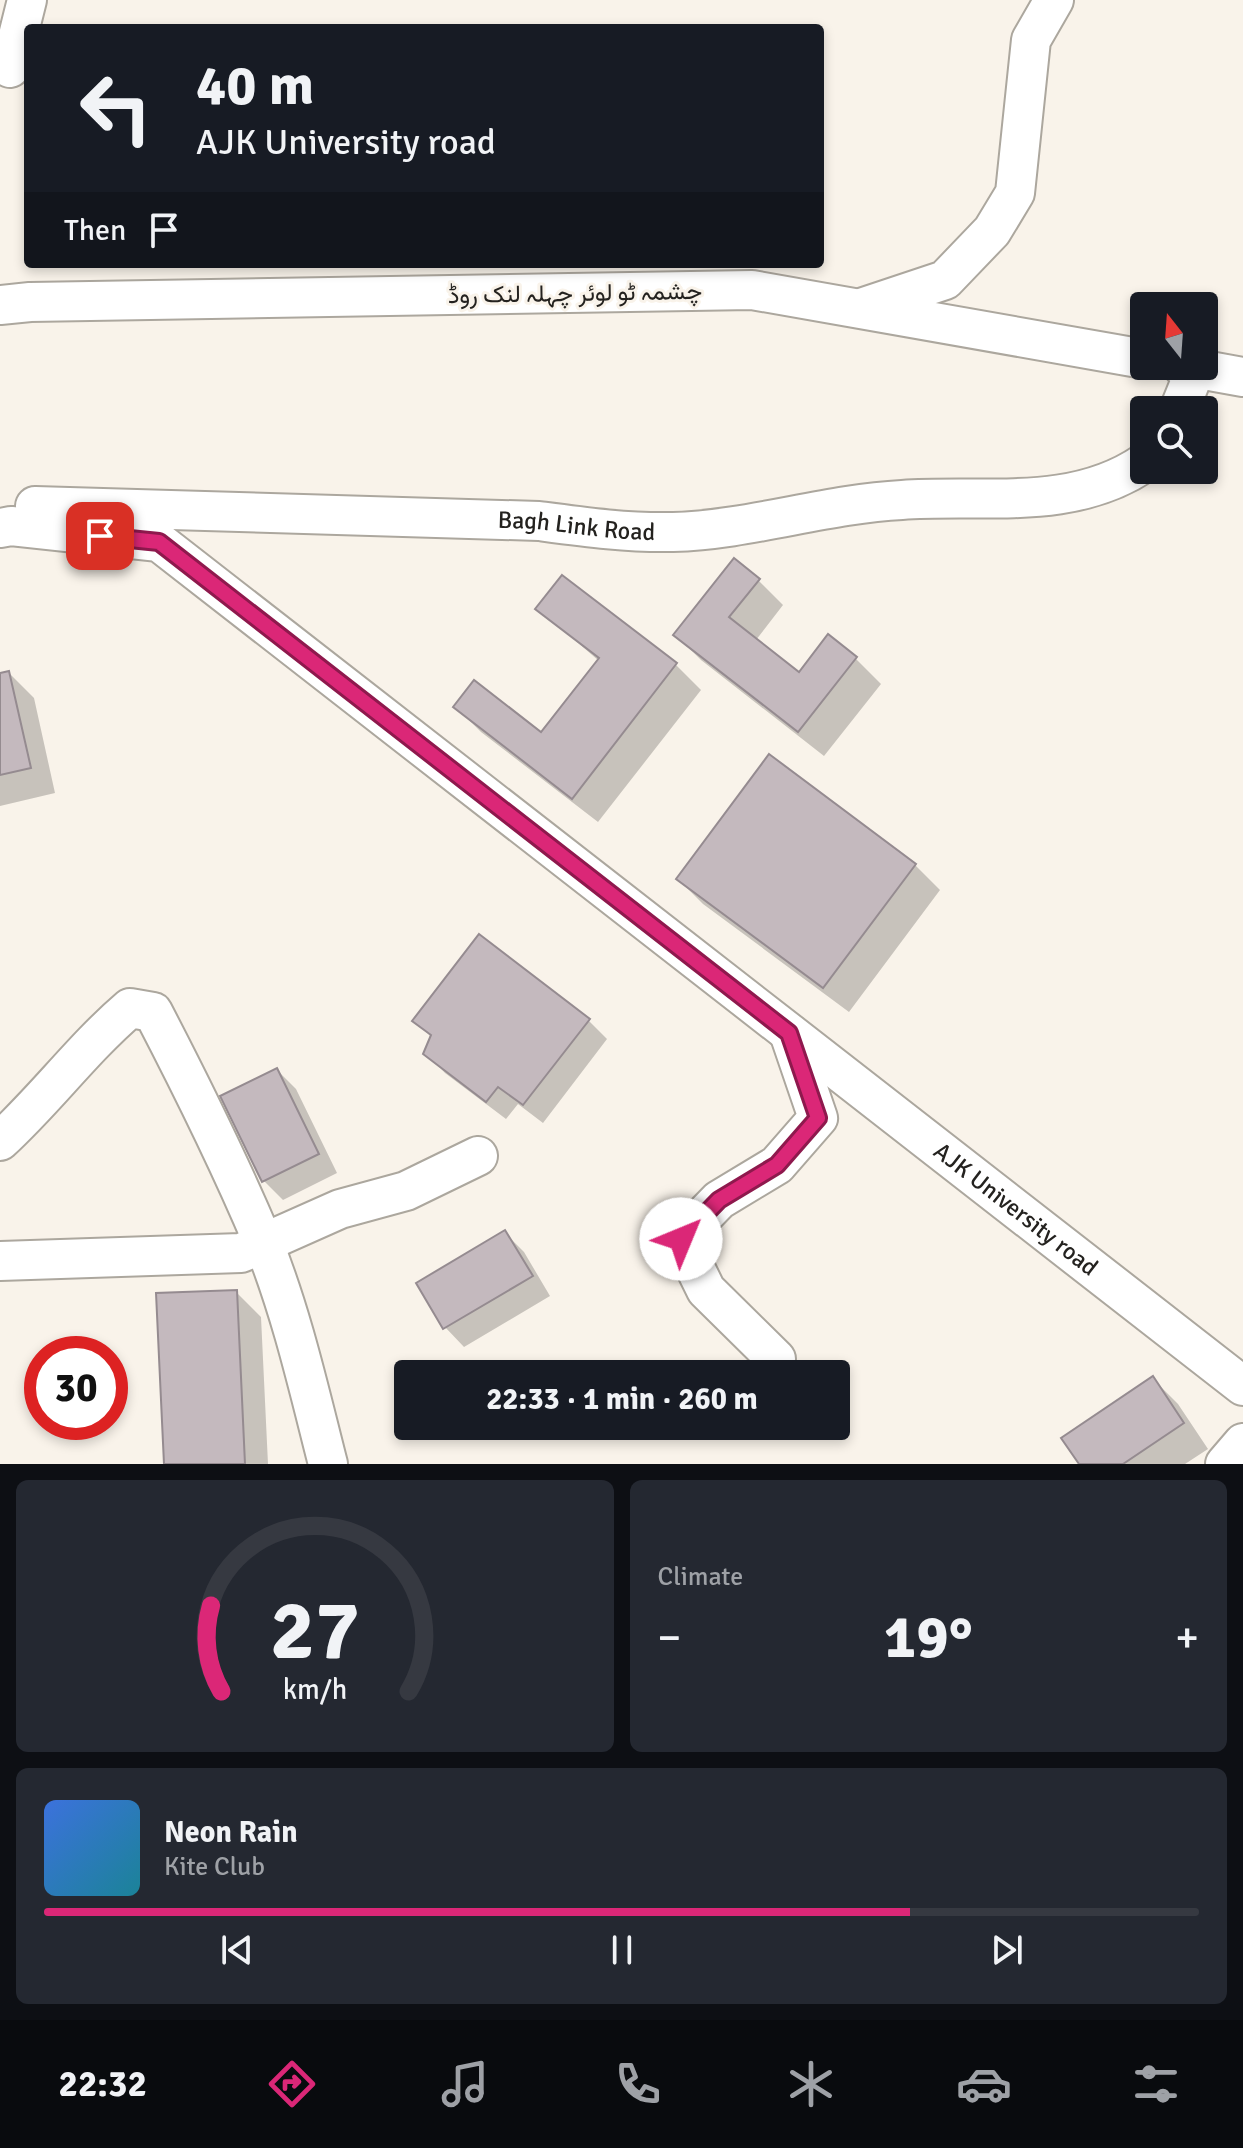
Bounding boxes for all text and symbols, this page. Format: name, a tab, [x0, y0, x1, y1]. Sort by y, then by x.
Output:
text: 40 m	[196, 51, 314, 120]
icon: left	[64, 56, 168, 160]
text: AJK University road	[196, 120, 496, 165]
icon: arrive	[142, 208, 186, 252]
text: Then	[64, 212, 126, 249]
street label: چشمہ ٹو لوئر چہلہ لنک روڈ	[448, 276, 702, 311]
north arrow	[1130, 292, 1218, 380]
map controls	[1130, 292, 1218, 484]
button: search	[1130, 396, 1218, 484]
pin	[66, 502, 134, 570]
street label: Bagh Link Road	[497, 505, 656, 547]
icon: arrive	[78, 514, 122, 558]
street label: AJK University road	[928, 1136, 1104, 1282]
position arrow	[639, 1197, 723, 1281]
speed limit sign: 30	[24, 1336, 128, 1440]
text: 22:33 · 1 min · 260 m	[486, 1381, 758, 1418]
text: Climate	[658, 1561, 743, 1593]
text: 27	[270, 1580, 360, 1682]
text: 19°	[884, 1601, 973, 1675]
text: −	[658, 1611, 681, 1665]
text: +	[1175, 1611, 1199, 1665]
text: km/h	[282, 1672, 347, 1707]
text: Neon Rain	[164, 1814, 298, 1851]
text: Kite Club	[164, 1851, 265, 1883]
icon: previous	[215, 1928, 259, 1972]
icon: pause	[600, 1928, 644, 1972]
icon: next	[985, 1928, 1029, 1972]
icon: directions	[264, 2056, 320, 2112]
icon: music	[437, 2056, 493, 2112]
icon: phone	[610, 2056, 666, 2112]
icon: climate	[783, 2056, 839, 2112]
icon: car	[956, 2056, 1012, 2112]
icon: filters	[1128, 2056, 1184, 2112]
text: 22:32	[58, 2062, 147, 2107]

